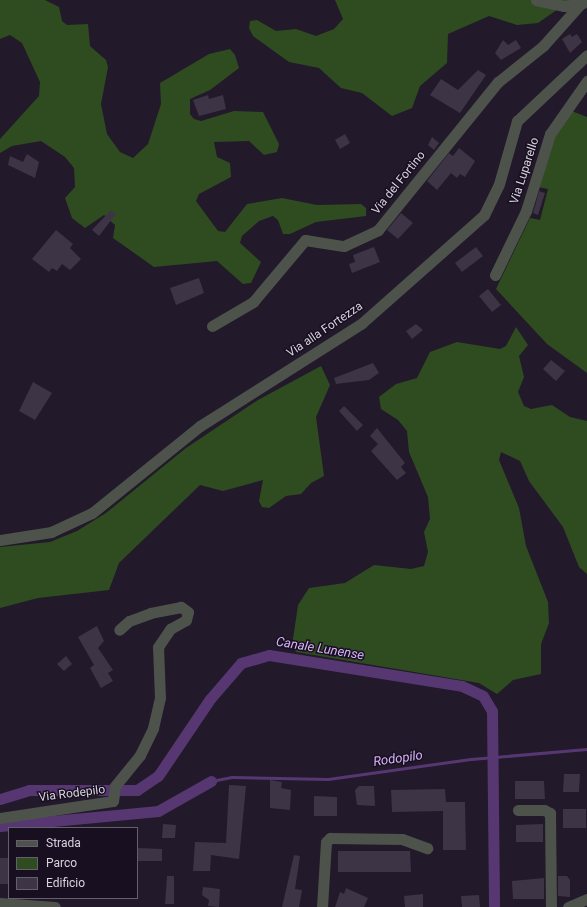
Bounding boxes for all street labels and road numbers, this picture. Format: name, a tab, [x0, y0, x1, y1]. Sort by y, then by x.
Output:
street label: Via Luparello	[507, 136, 543, 206]
street label: Via del Fortino	[369, 149, 429, 217]
street label: Via alla Fortezza	[284, 299, 366, 361]
street label: Via Rodepilo	[38, 783, 106, 805]

